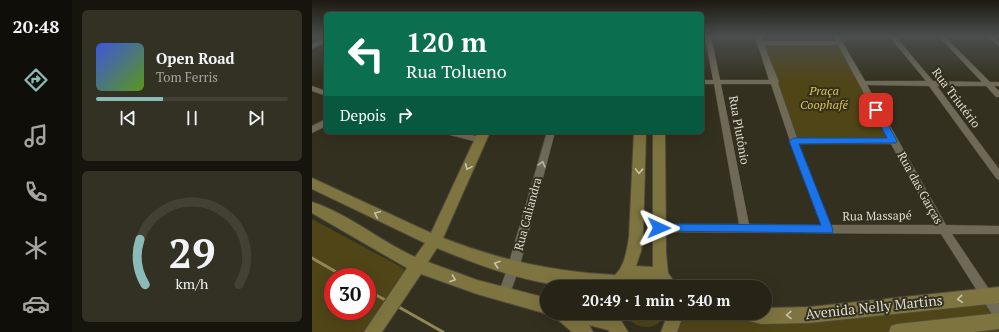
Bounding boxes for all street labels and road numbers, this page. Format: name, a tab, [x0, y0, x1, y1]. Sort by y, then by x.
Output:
street label: Rua Triutério	[929, 65, 984, 131]
street label: Rua Plutônio	[726, 94, 753, 166]
street label: Rua das Garças	[894, 149, 946, 226]
street label: Rua Caliandra	[511, 176, 544, 252]
street label: Rua Massapé	[842, 207, 912, 224]
street label: Avenida Nelly Martins	[804, 290, 943, 323]

